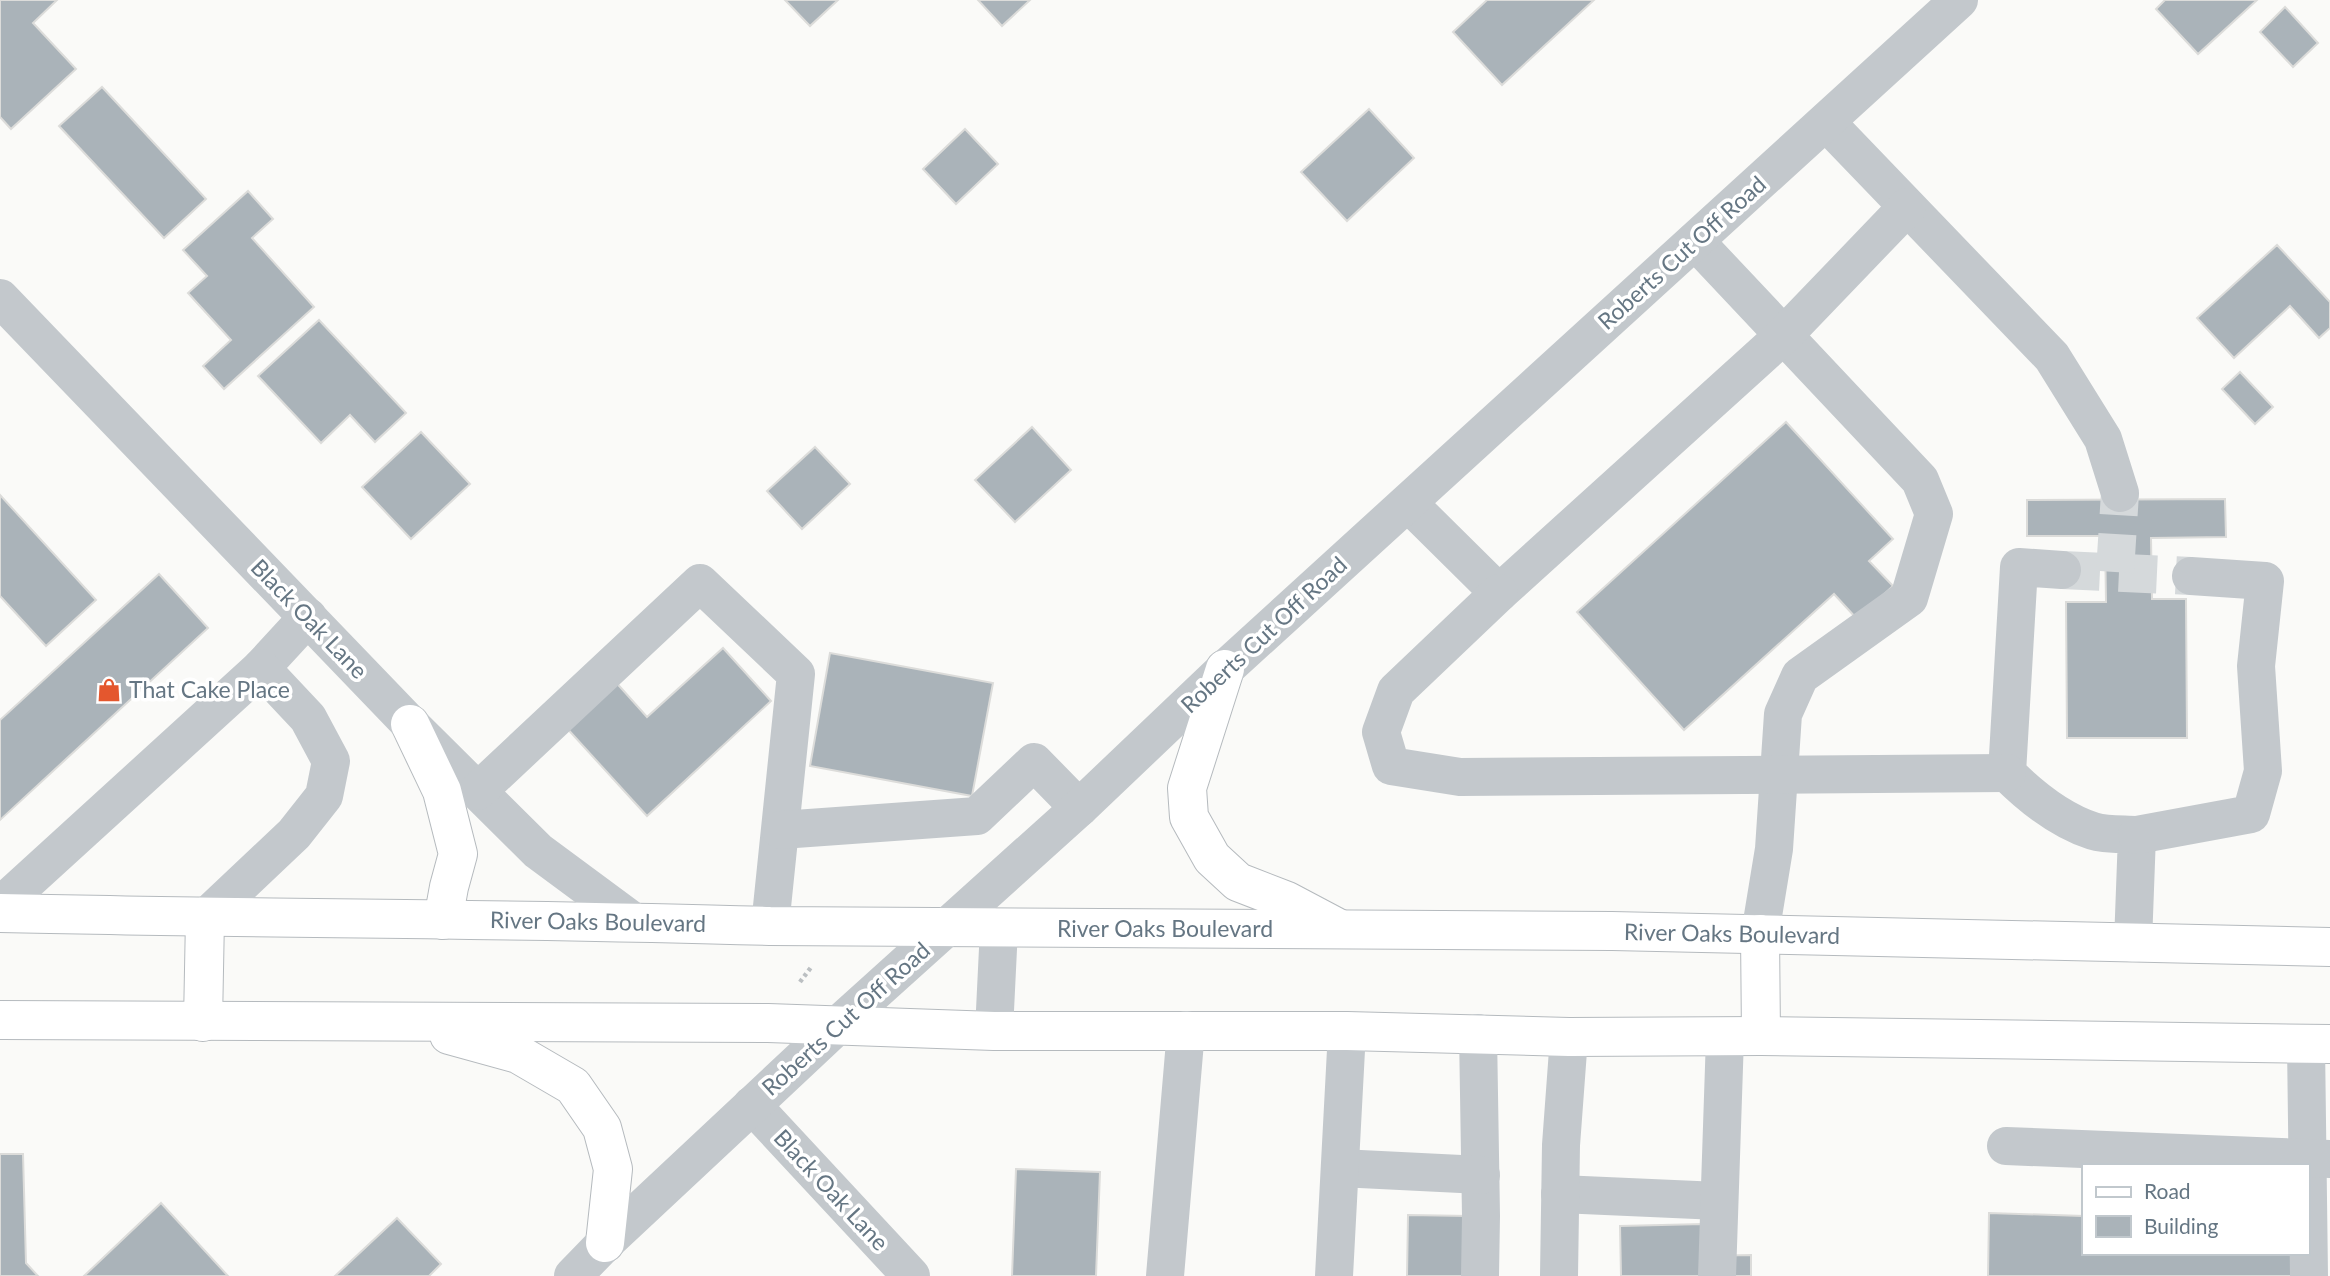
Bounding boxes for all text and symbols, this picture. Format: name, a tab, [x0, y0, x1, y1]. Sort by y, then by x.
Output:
street label: Roberts Cut Off Road	[1592, 169, 1771, 335]
street label: Roberts Cut Off Road	[1175, 550, 1352, 718]
street label: Black Oak Lane	[246, 553, 374, 684]
place label: That Cake Place	[129, 675, 290, 703]
shop icon: That Cake Place	[95, 676, 123, 704]
street label: River Oaks Boulevard	[490, 905, 706, 937]
street label: River Oaks Boulevard	[1057, 914, 1273, 942]
street label: River Oaks Boulevard	[1624, 917, 1840, 949]
street label: Roberts Cut Off Road	[756, 935, 935, 1101]
street label: Black Oak Lane	[769, 1123, 895, 1256]
legend	[2082, 1164, 2309, 1255]
text: Road	[2144, 1178, 2191, 1203]
text: Building	[2144, 1213, 2219, 1238]

